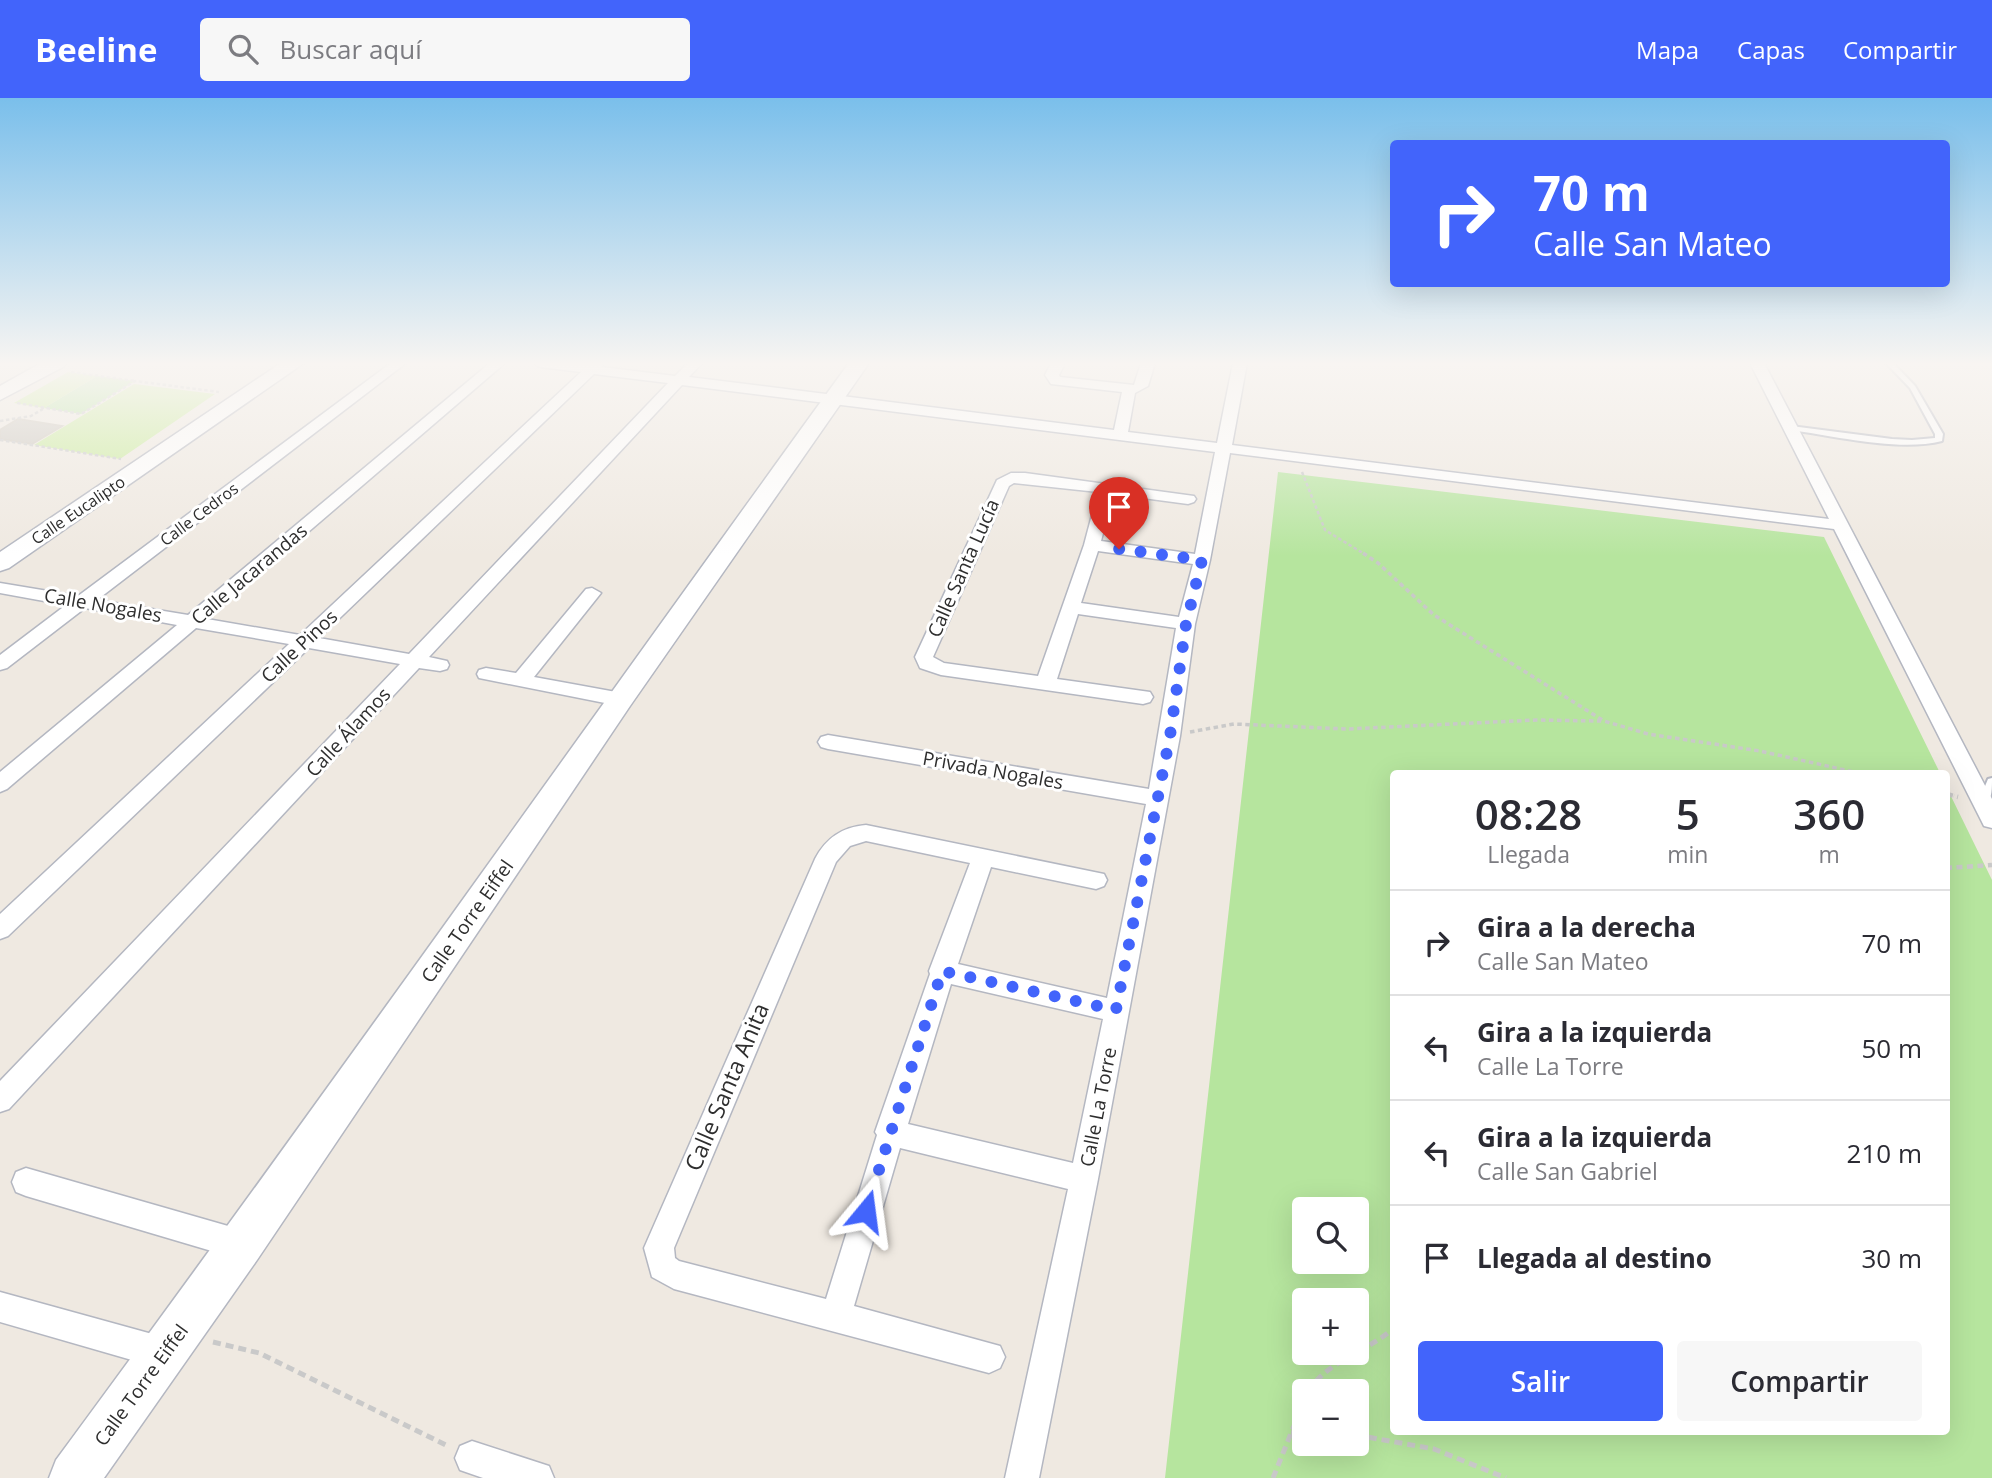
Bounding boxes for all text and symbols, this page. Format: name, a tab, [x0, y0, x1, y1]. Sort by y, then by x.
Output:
search box	[200, 18, 690, 81]
text: Beeline	[35, 27, 158, 72]
icon: search	[224, 30, 262, 68]
text: Buscar aquí	[280, 31, 422, 67]
text: Mapa	[1636, 33, 1699, 66]
text: Capas	[1737, 33, 1805, 66]
text: Compartir	[1843, 33, 1957, 66]
text: 70 m	[1533, 159, 1650, 225]
icon: right	[1418, 168, 1509, 259]
text: Calle San Mateo	[1533, 222, 1772, 265]
street label: Calle Eucalipto	[27, 471, 129, 549]
street label: Calle Cedros	[155, 477, 243, 551]
pin	[1089, 477, 1149, 549]
icon: arrive	[1100, 488, 1138, 526]
street label: Calle Santa Lucía	[921, 495, 1005, 641]
street label: Calle Jacarandas	[185, 518, 313, 630]
street label: Calle Nogales	[42, 582, 164, 628]
street label: Calle Pinos	[255, 604, 343, 688]
street label: Calle Álamos	[300, 682, 396, 782]
street label: Privada Nogales	[921, 745, 1065, 795]
text: 08:28	[1475, 785, 1582, 842]
text: 5	[1676, 785, 1700, 842]
text: 360	[1793, 785, 1865, 842]
text: Llegada	[1487, 838, 1570, 870]
text: min	[1667, 838, 1708, 870]
text: m	[1819, 838, 1840, 870]
street label: Calle Torre Eiffel	[415, 854, 519, 988]
text: Gira a la derecha	[1477, 909, 1696, 945]
icon: right	[1418, 924, 1456, 962]
text: 70 m	[1861, 925, 1922, 961]
text: Calle San Mateo	[1477, 945, 1649, 977]
street label: Calle Santa Anita	[676, 998, 776, 1176]
text: Gira a la izquierda	[1477, 1014, 1712, 1050]
icon: left	[1418, 1029, 1456, 1067]
text: 50 m	[1861, 1030, 1922, 1066]
street label: Calle La Torre	[1074, 1045, 1122, 1169]
text: Calle La Torre	[1477, 1050, 1624, 1082]
text: Gira a la izquierda	[1477, 1119, 1712, 1155]
icon: left	[1418, 1134, 1456, 1172]
text: 210 m	[1847, 1135, 1922, 1171]
text: Calle San Gabriel	[1477, 1155, 1658, 1187]
position arrow	[829, 1174, 903, 1248]
map controls	[1292, 1197, 1369, 1456]
button: search	[1292, 1197, 1369, 1274]
icon: arrive	[1418, 1239, 1456, 1277]
text: Llegada al destino	[1477, 1240, 1712, 1276]
text: 30 m	[1861, 1240, 1922, 1276]
button: +	[1292, 1288, 1369, 1365]
street label: Calle Torre Eiffel	[88, 1319, 194, 1451]
button: Salir	[1418, 1341, 1663, 1421]
button: Compartir	[1677, 1341, 1922, 1421]
button: −	[1292, 1379, 1369, 1456]

